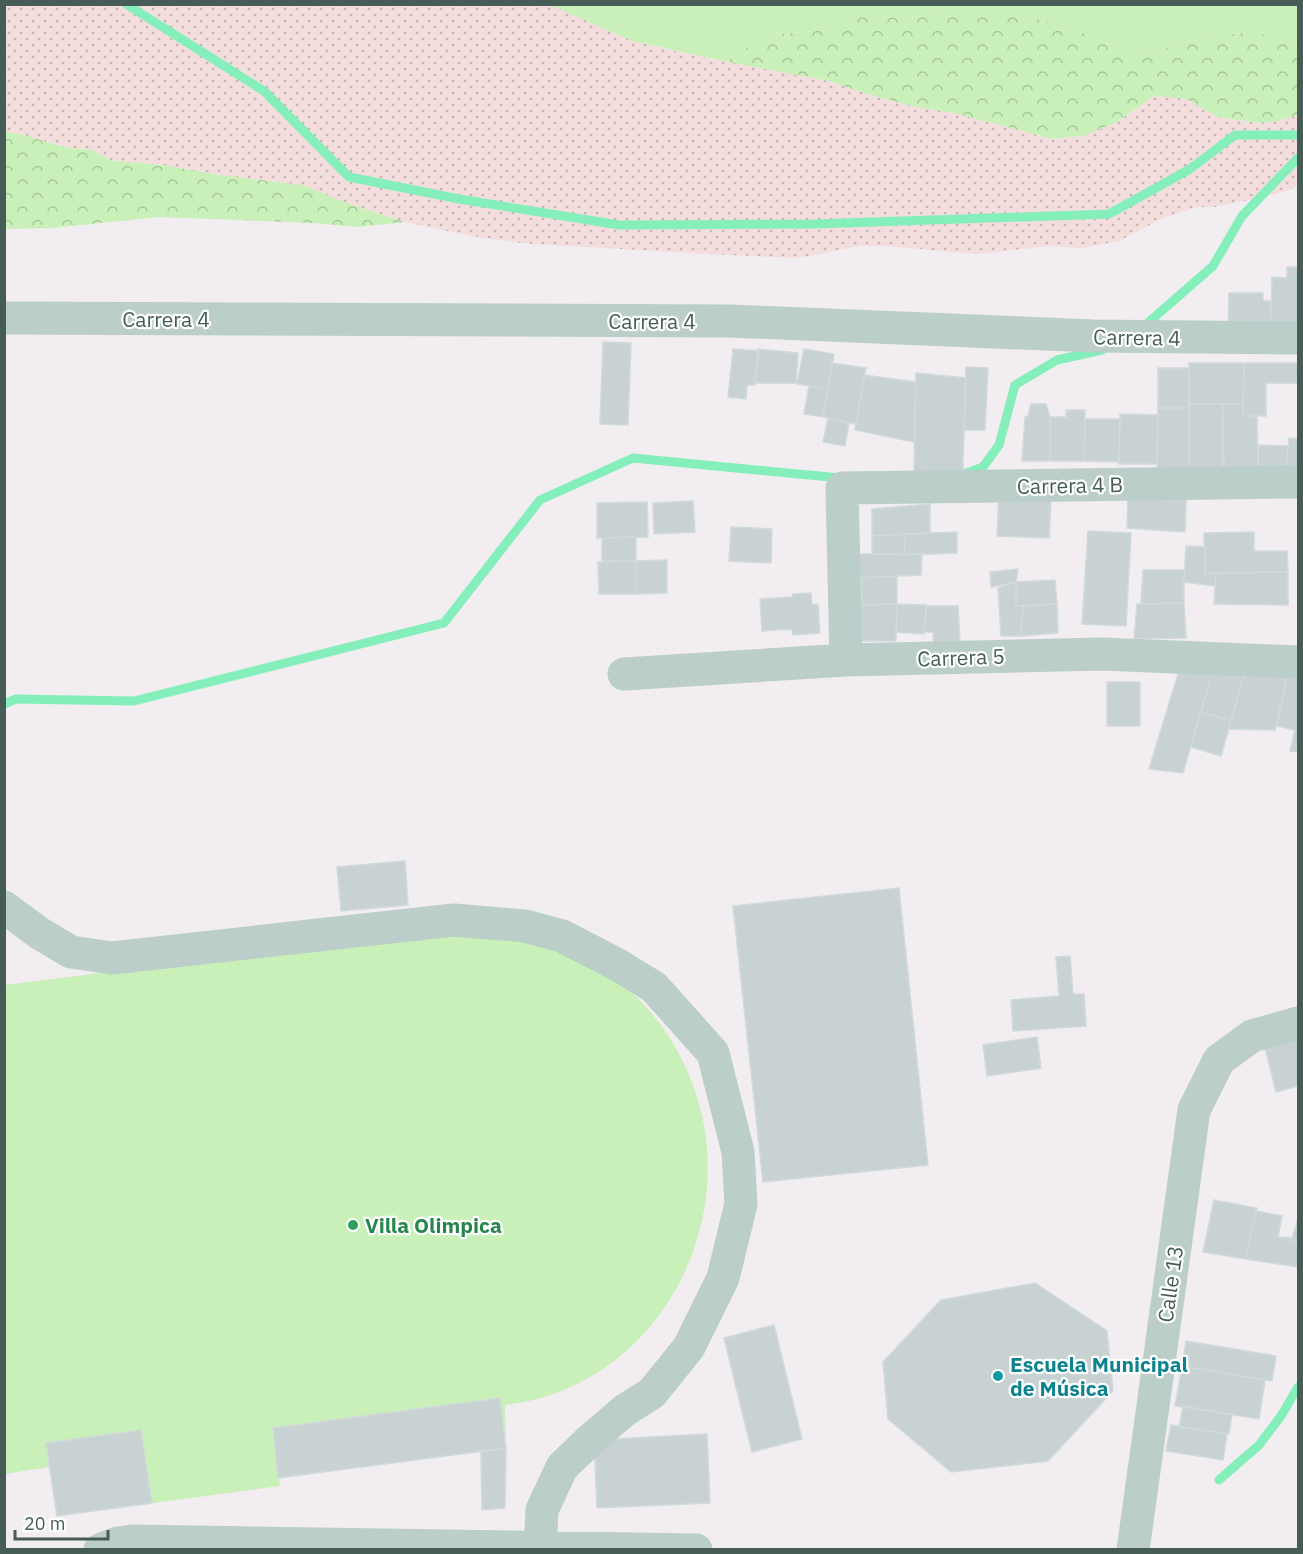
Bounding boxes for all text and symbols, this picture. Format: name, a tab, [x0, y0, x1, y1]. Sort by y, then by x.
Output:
street label: Carrera 4	[122, 305, 210, 333]
street label: Carrera 4	[608, 307, 696, 335]
street label: Carrera 4	[1093, 322, 1181, 352]
street label: Carrera 4 B	[1017, 470, 1123, 500]
street label: Carrera 5	[917, 641, 1005, 673]
place label: Villa Olimpica	[365, 1211, 502, 1239]
marker: Villa Olimpica	[346, 1218, 360, 1232]
street label: Calle 13	[1151, 1244, 1189, 1324]
place label: Escuela Municipal de Música	[1010, 1350, 1188, 1402]
marker: Escuela Municipal de Música	[991, 1369, 1005, 1383]
scale bar	[15, 1503, 108, 1541]
text: 20 m	[24, 1512, 66, 1535]

